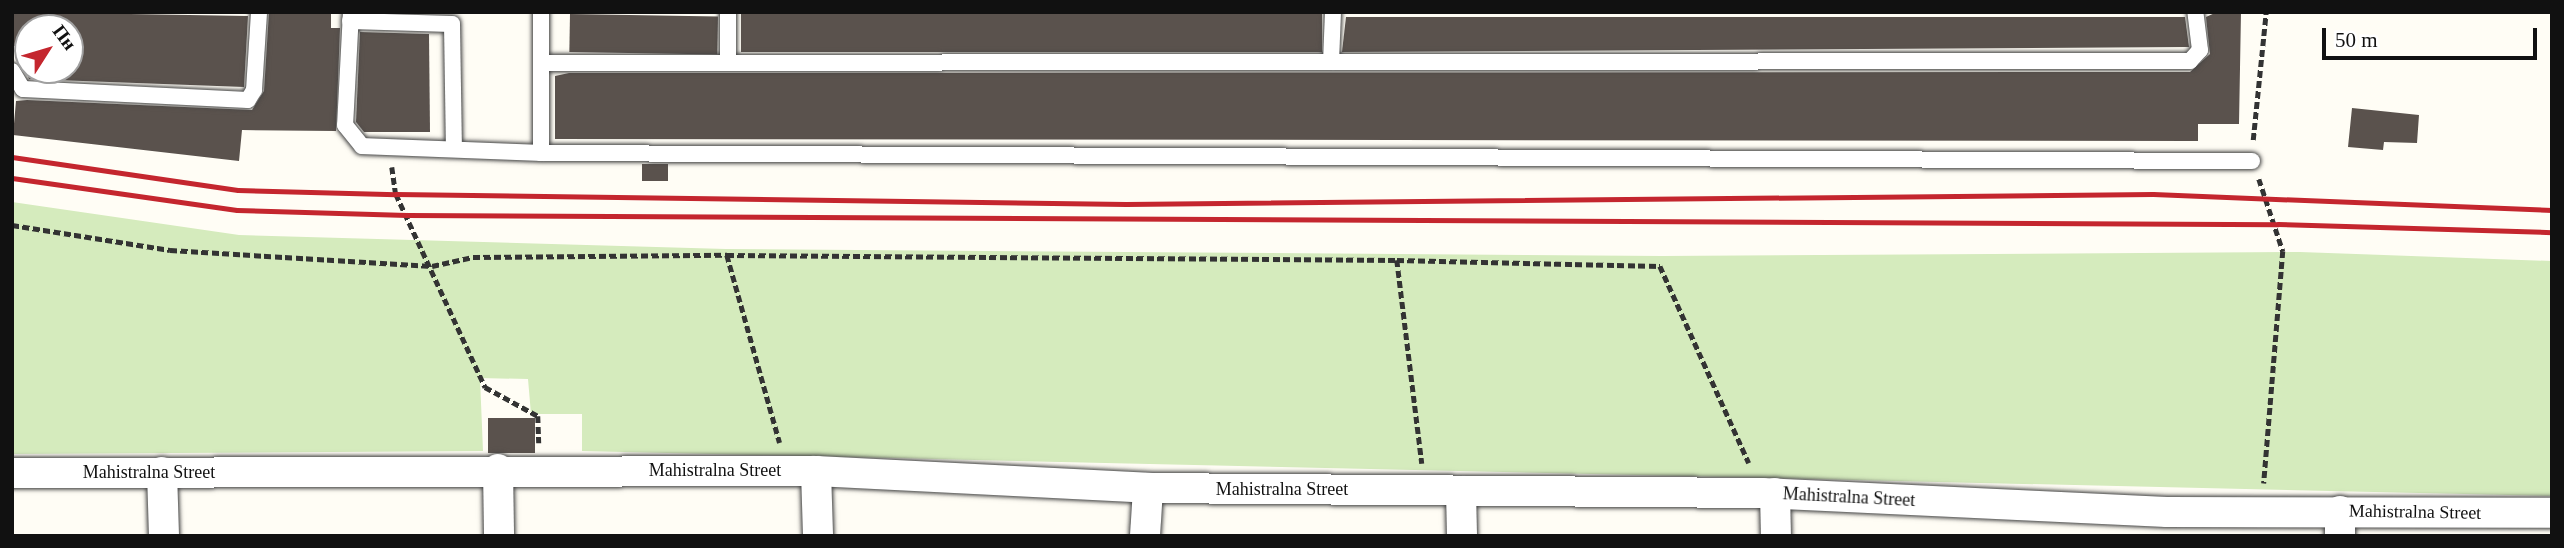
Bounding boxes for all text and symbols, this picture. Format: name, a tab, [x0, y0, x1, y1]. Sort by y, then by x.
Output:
north arrow	[14, 14, 84, 84]
scale bar	[2326, 14, 2541, 58]
text: Пн	[48, 21, 81, 54]
text: 50 m	[2335, 28, 2378, 52]
street label: Mahistralna Street	[649, 459, 781, 481]
street label: Mahistralna Street	[83, 461, 215, 483]
street label: Mahistralna Street	[1216, 478, 1348, 500]
street label: Mahistralna Street	[1782, 483, 1916, 511]
street label: Mahistralna Street	[2349, 500, 2481, 524]

